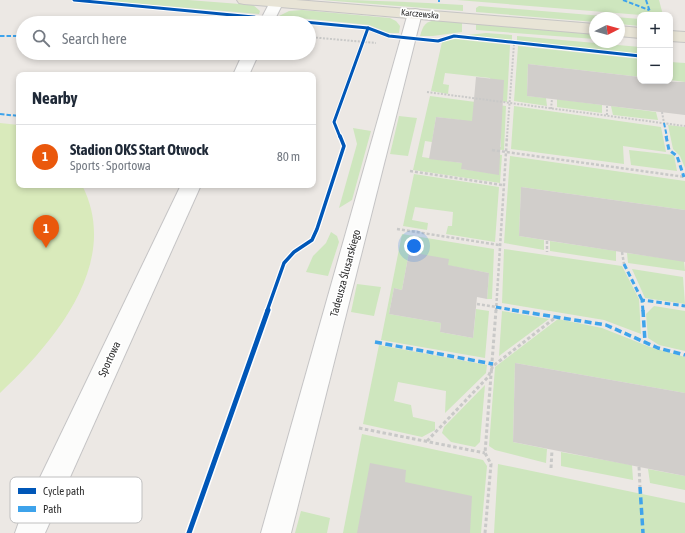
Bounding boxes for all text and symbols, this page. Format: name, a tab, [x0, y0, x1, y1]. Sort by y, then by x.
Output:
street label: Karczewska	[401, 7, 439, 21]
north arrow	[589, 12, 625, 48]
map controls	[637, 12, 673, 84]
button: +	[637, 12, 673, 48]
search box	[16, 16, 316, 60]
icon: search	[30, 27, 52, 49]
text: Search here	[62, 30, 127, 47]
button: −	[637, 48, 673, 84]
text: Nearby	[32, 88, 78, 108]
text: Stadion OKS Start Otwock	[70, 141, 208, 158]
text: 1	[42, 149, 48, 164]
text: 80 m	[277, 149, 300, 164]
text: Sports · Sportowa	[70, 158, 151, 173]
pin: 1	[33, 215, 59, 248]
street label: Tadeusza Ślusarskiego	[328, 228, 362, 318]
your location	[404, 236, 424, 256]
street label: Sportowa	[96, 339, 122, 379]
legend	[10, 477, 142, 523]
text: Cycle path	[43, 485, 85, 497]
text: Path	[43, 503, 62, 515]

